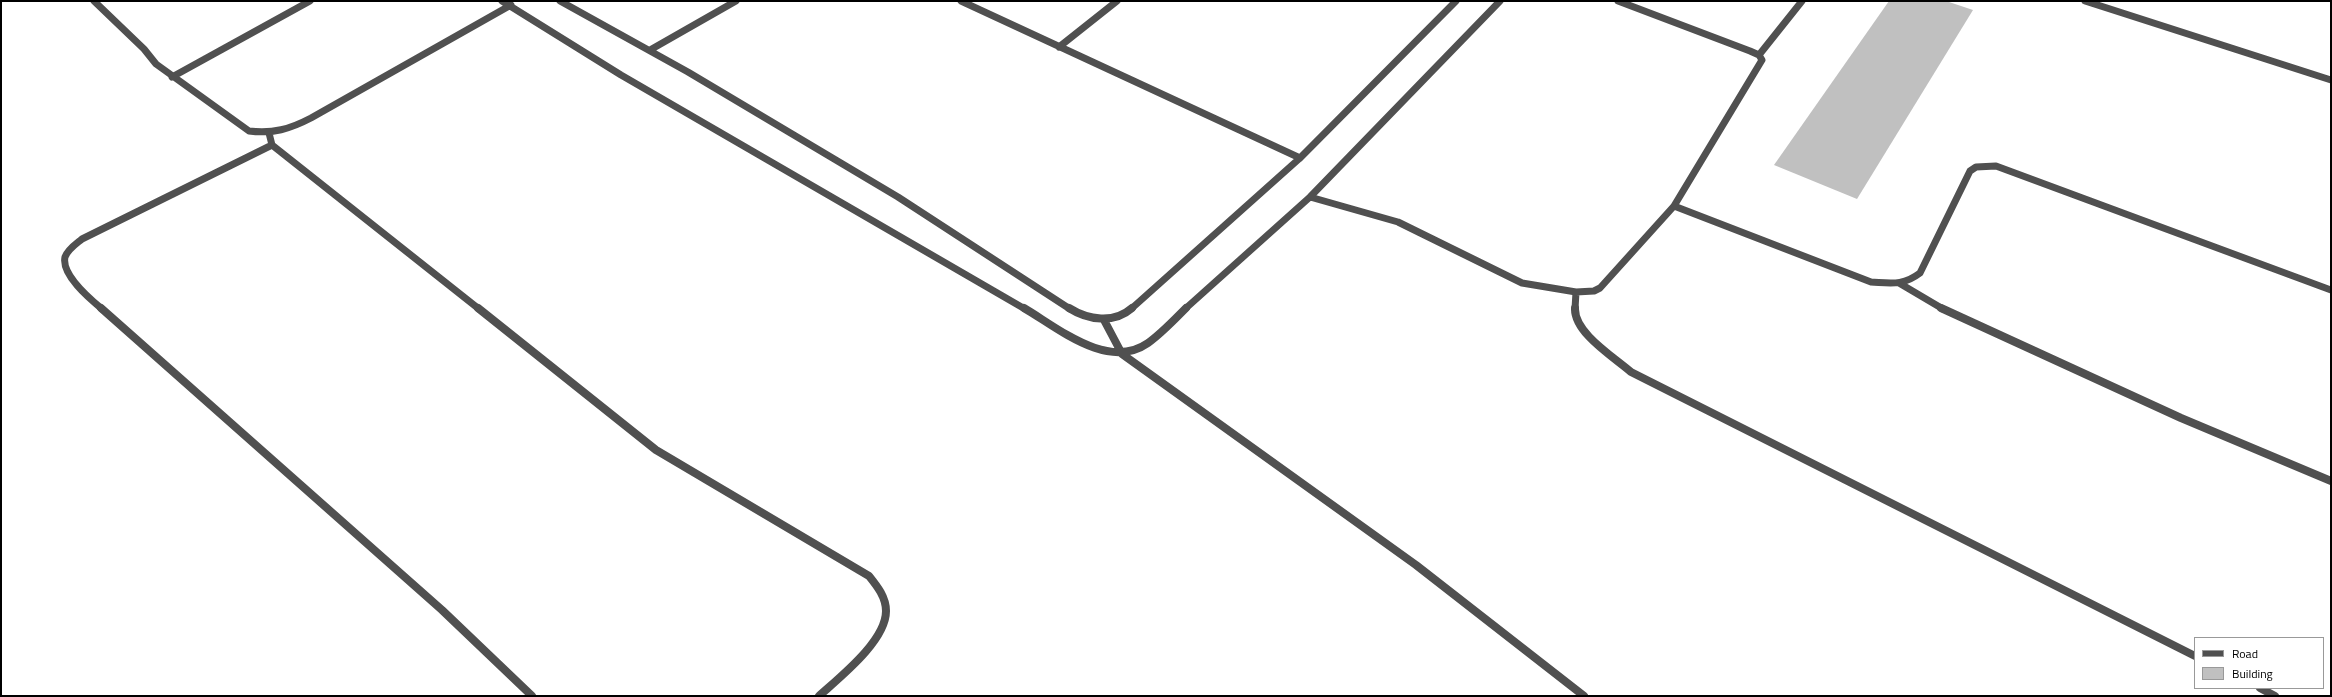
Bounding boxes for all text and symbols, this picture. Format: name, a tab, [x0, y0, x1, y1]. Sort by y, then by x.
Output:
legend	[2194, 637, 2324, 689]
text: Road	[2232, 644, 2258, 663]
text: Building	[2232, 664, 2273, 683]

